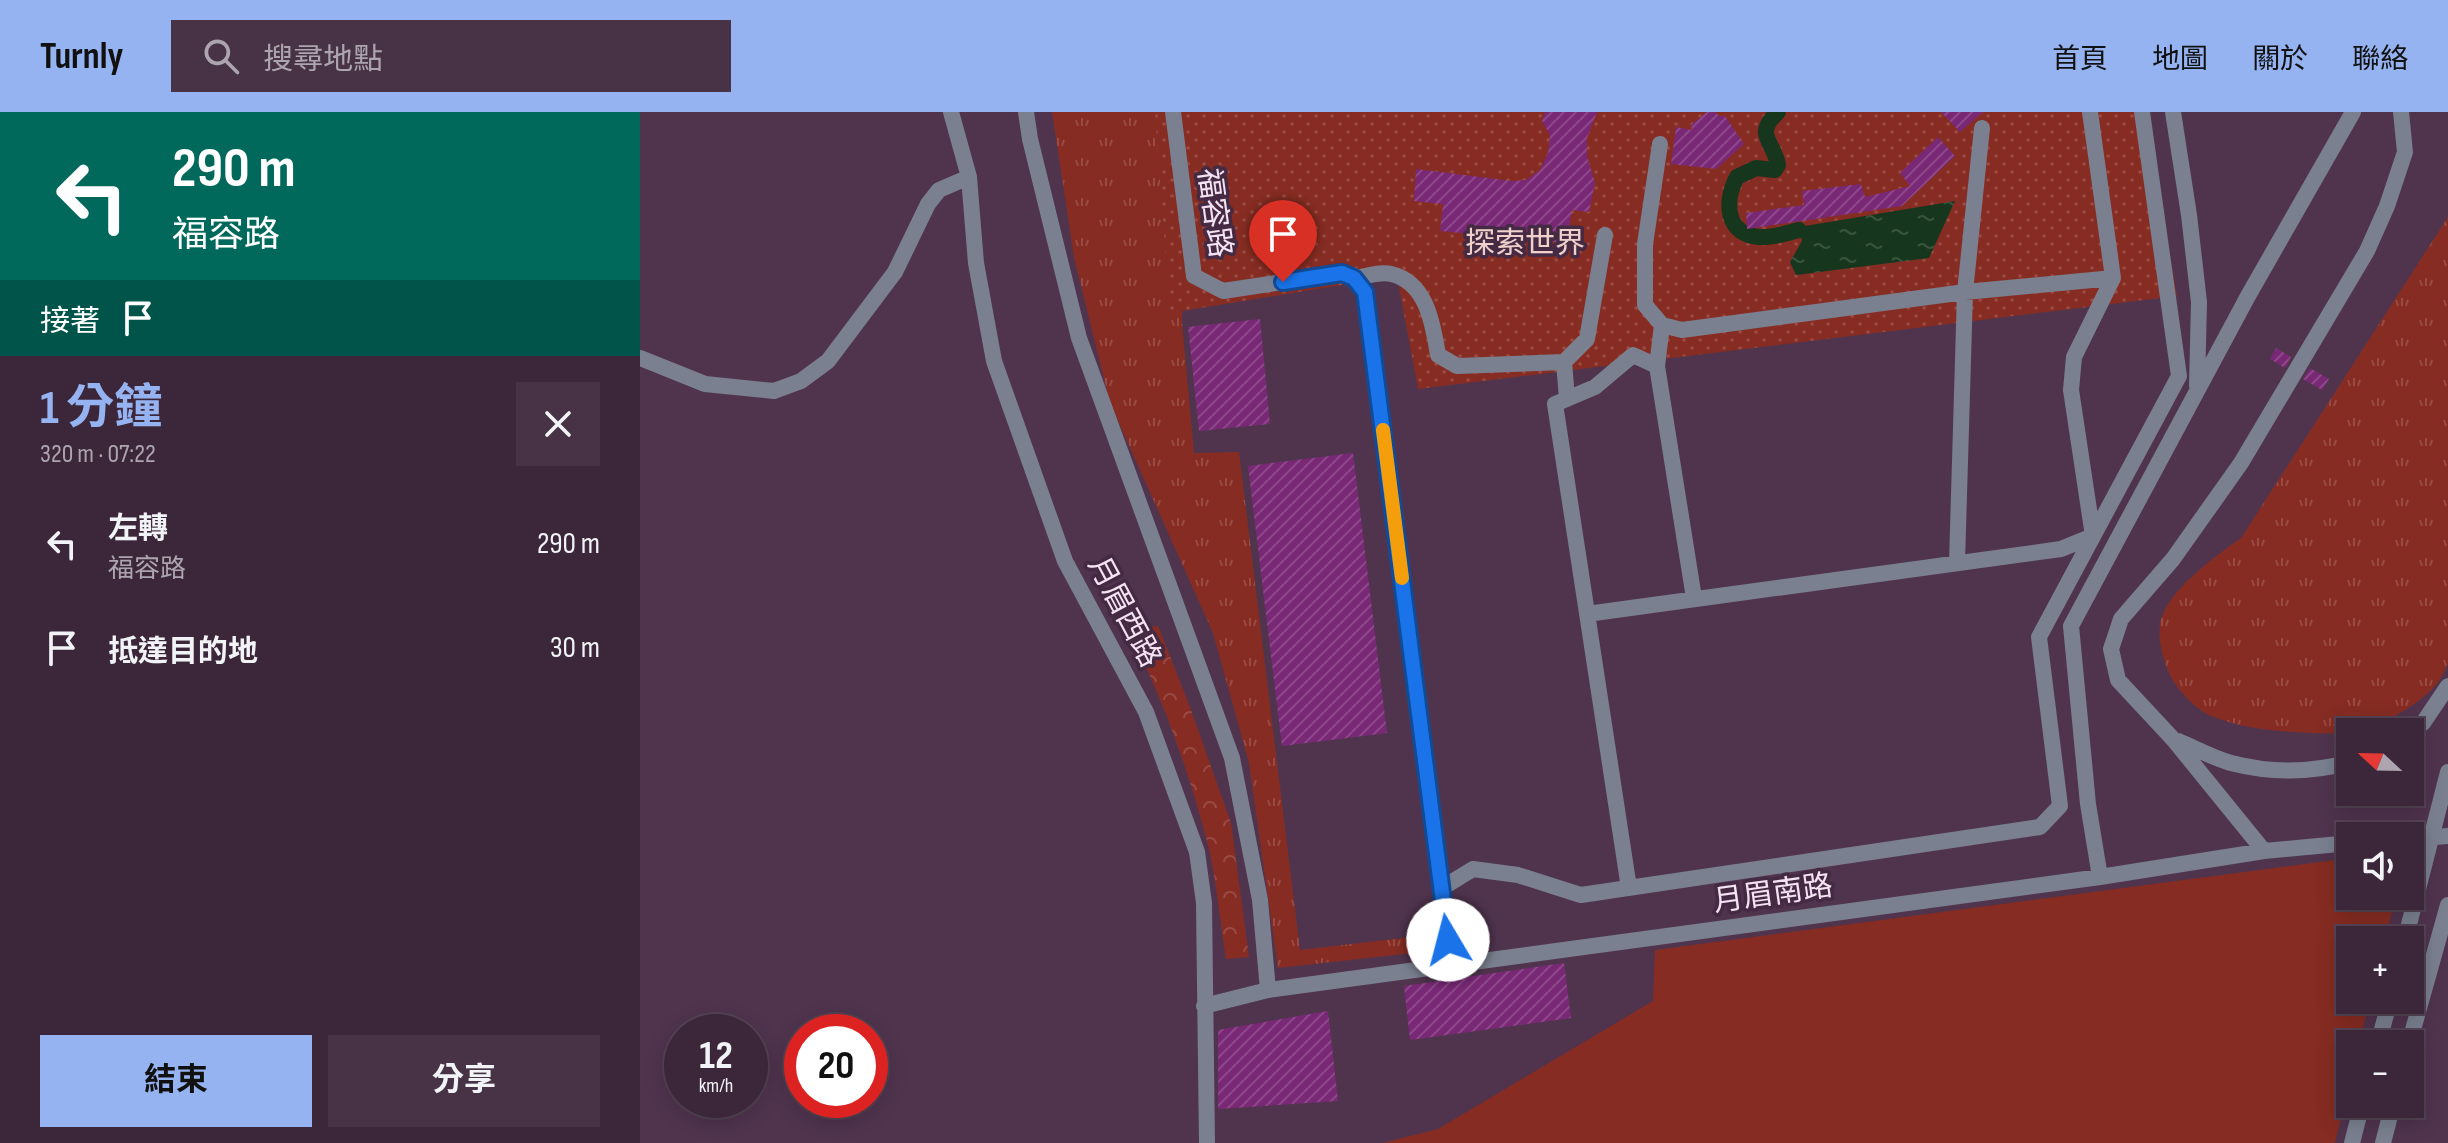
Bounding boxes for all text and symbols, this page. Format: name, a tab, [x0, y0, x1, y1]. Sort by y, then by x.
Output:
search box	[171, 20, 731, 92]
text: Turnly	[40, 34, 123, 79]
icon: search	[199, 34, 243, 78]
text: 搜尋地點	[263, 42, 383, 78]
text: 首頁	[2052, 43, 2108, 76]
text: 地圖	[2152, 43, 2208, 76]
text: 關於	[2252, 43, 2308, 76]
text: 聯絡	[2352, 43, 2408, 76]
text: 290 m	[172, 136, 296, 203]
icon: left	[40, 144, 144, 248]
street label: 福容路	[1190, 166, 1238, 260]
pin	[1249, 200, 1317, 282]
icon: arrive	[1261, 212, 1305, 256]
text: 福容路	[172, 214, 280, 257]
park label: 探索世界	[1465, 226, 1585, 262]
icon: arrive	[116, 296, 160, 340]
text: 接著	[40, 304, 100, 340]
text: 1 分鐘	[40, 380, 162, 437]
button: close	[516, 382, 600, 466]
text: 320 m · 07:22	[40, 439, 156, 470]
text: 左轉	[108, 511, 168, 547]
icon: left	[40, 522, 84, 566]
text: 290 m	[537, 526, 600, 562]
street label: 月眉西路	[1080, 551, 1168, 673]
text: 福容路	[108, 554, 186, 585]
icon: arrive	[40, 626, 84, 670]
text: 30 m	[550, 630, 600, 666]
text: 抵達目的地	[108, 634, 258, 670]
north arrow	[2336, 718, 2424, 806]
map controls	[2336, 718, 2424, 1118]
button: sound	[2336, 822, 2424, 910]
street label: 月眉南路	[1711, 868, 1835, 920]
position arrow	[1406, 898, 1490, 982]
button: +	[2336, 926, 2424, 1014]
speed limit sign: 20	[784, 1014, 888, 1118]
button: −	[2336, 1030, 2424, 1118]
text: 12	[699, 1032, 733, 1080]
button: 結束	[40, 1035, 312, 1127]
button: 分享	[328, 1035, 600, 1127]
text: km/h	[699, 1074, 733, 1098]

